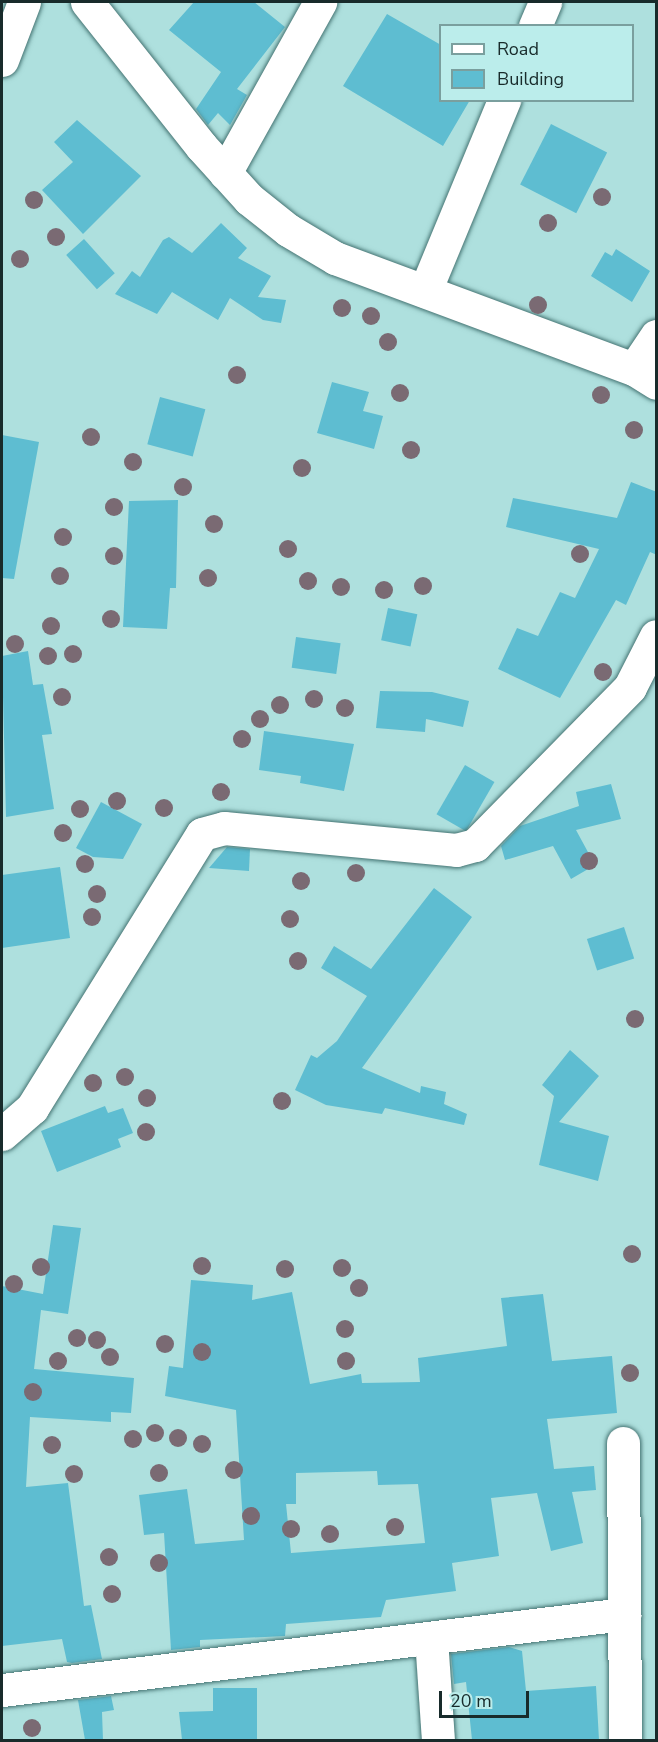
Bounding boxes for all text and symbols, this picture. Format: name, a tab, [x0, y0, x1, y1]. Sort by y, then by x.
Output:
legend	[439, 24, 634, 102]
text: Road	[497, 37, 539, 61]
text: Building	[497, 67, 564, 91]
scale bar	[442, 1679, 532, 1717]
text: 20 m	[450, 1689, 492, 1713]

